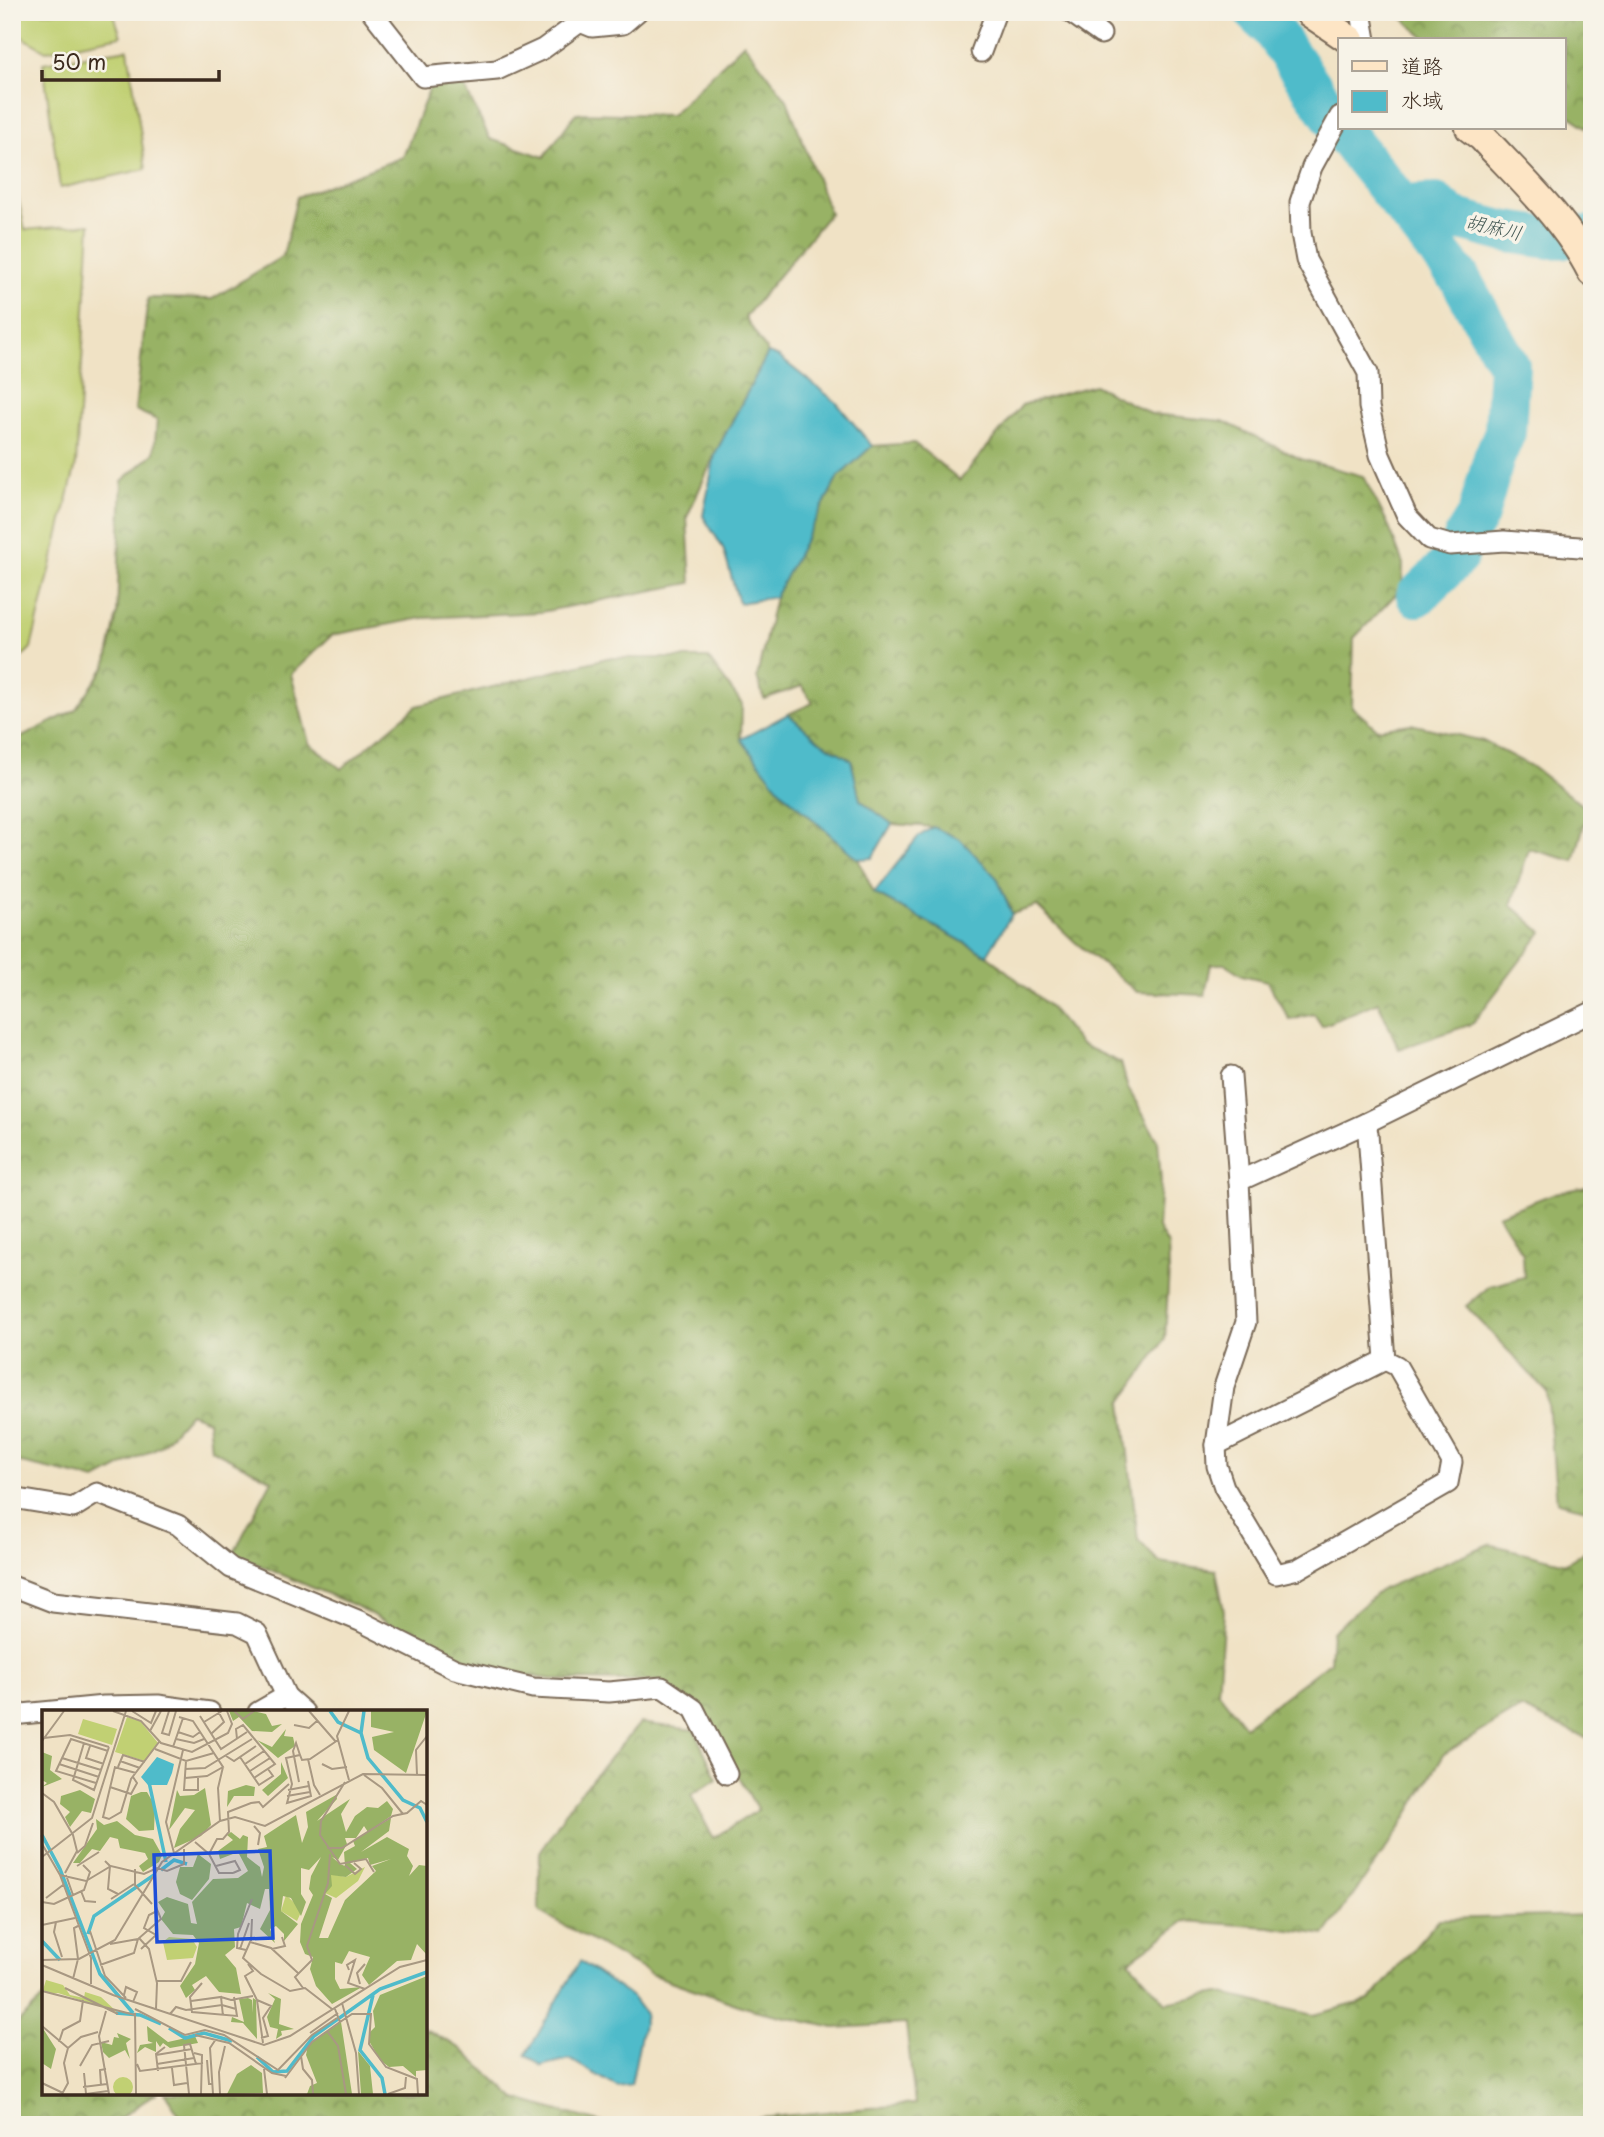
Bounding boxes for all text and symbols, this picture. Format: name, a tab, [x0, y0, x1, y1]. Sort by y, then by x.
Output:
scale bar	[42, 38, 219, 82]
legend	[1338, 38, 1566, 130]
text: 50 m	[52, 45, 106, 77]
text: 道路	[1401, 49, 1443, 81]
text: 水域	[1401, 83, 1443, 115]
water label: 胡麻川	[1463, 206, 1525, 246]
inset map	[42, 1710, 427, 2095]

